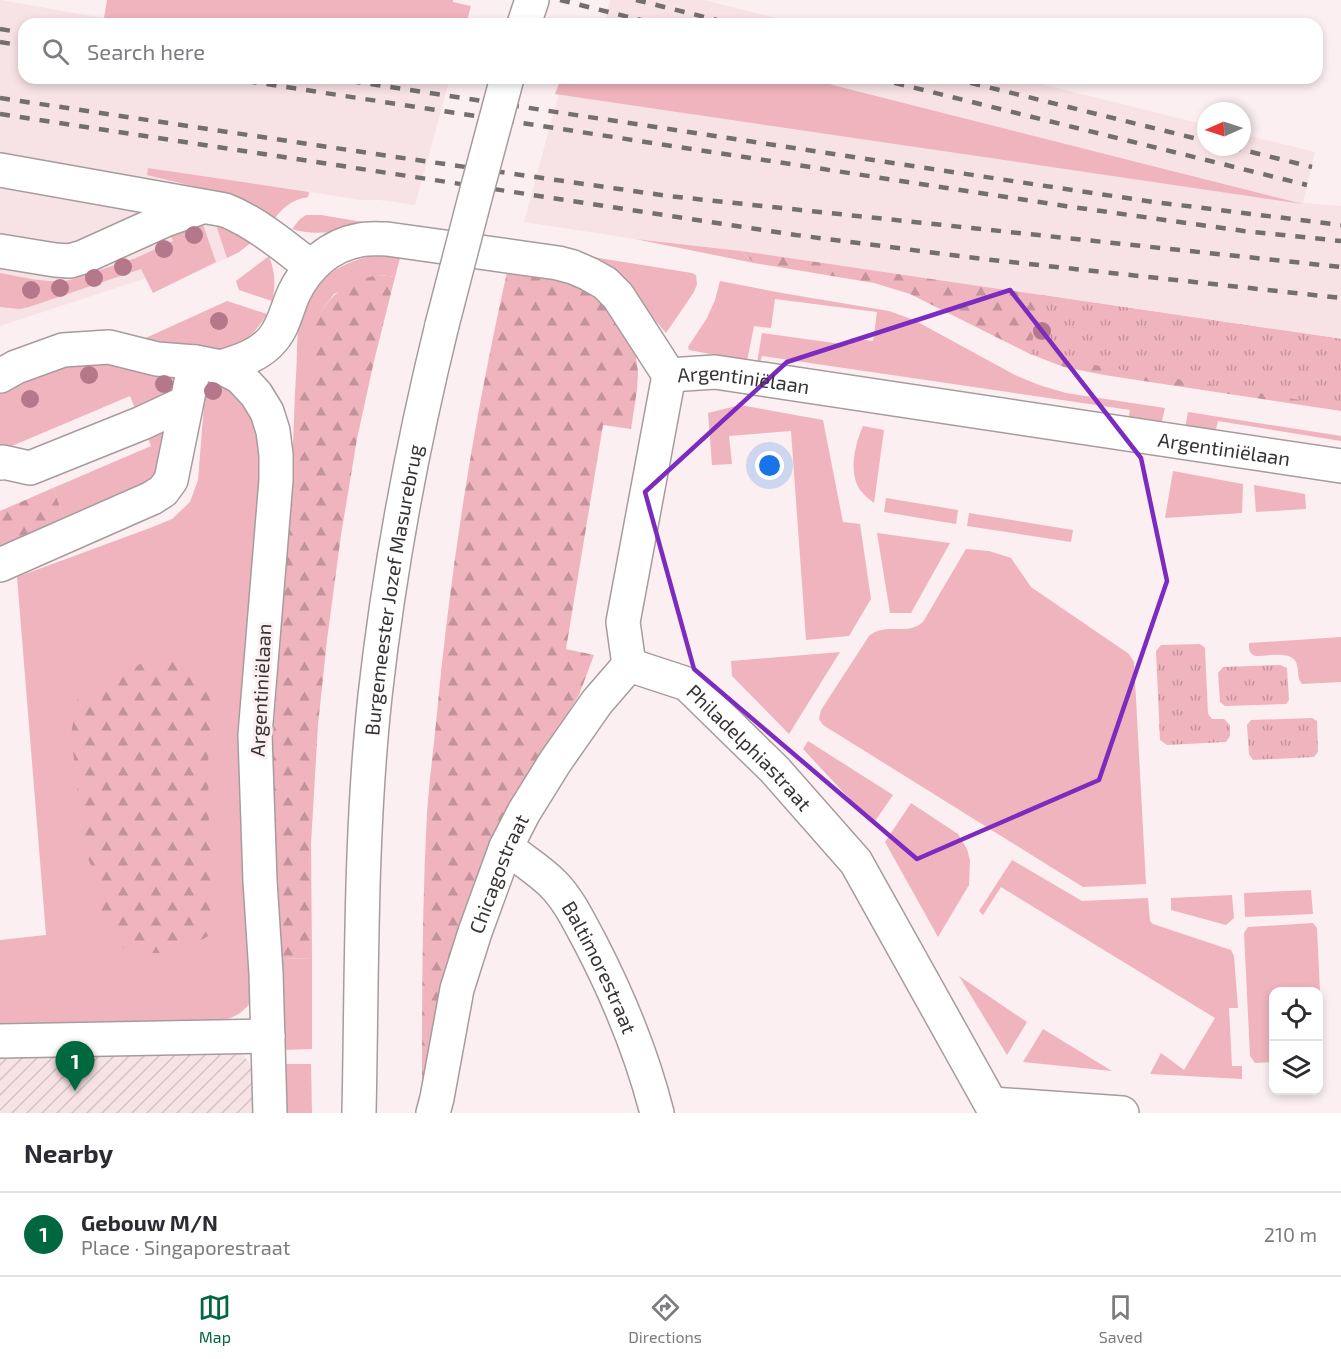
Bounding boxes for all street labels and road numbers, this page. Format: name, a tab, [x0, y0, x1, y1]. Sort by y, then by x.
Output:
street label: Argentiniëlaan	[677, 360, 811, 398]
street label: Argentiniëlaan	[1156, 427, 1292, 470]
street label: Burgemeester Jozef Masurebrug	[359, 442, 427, 736]
street label: Argentiniëlaan	[245, 623, 275, 757]
street label: Philadelphiastraat	[682, 679, 817, 816]
street label: Chicagostraat	[464, 809, 533, 937]
street label: Baltimorestraat	[558, 896, 642, 1037]

